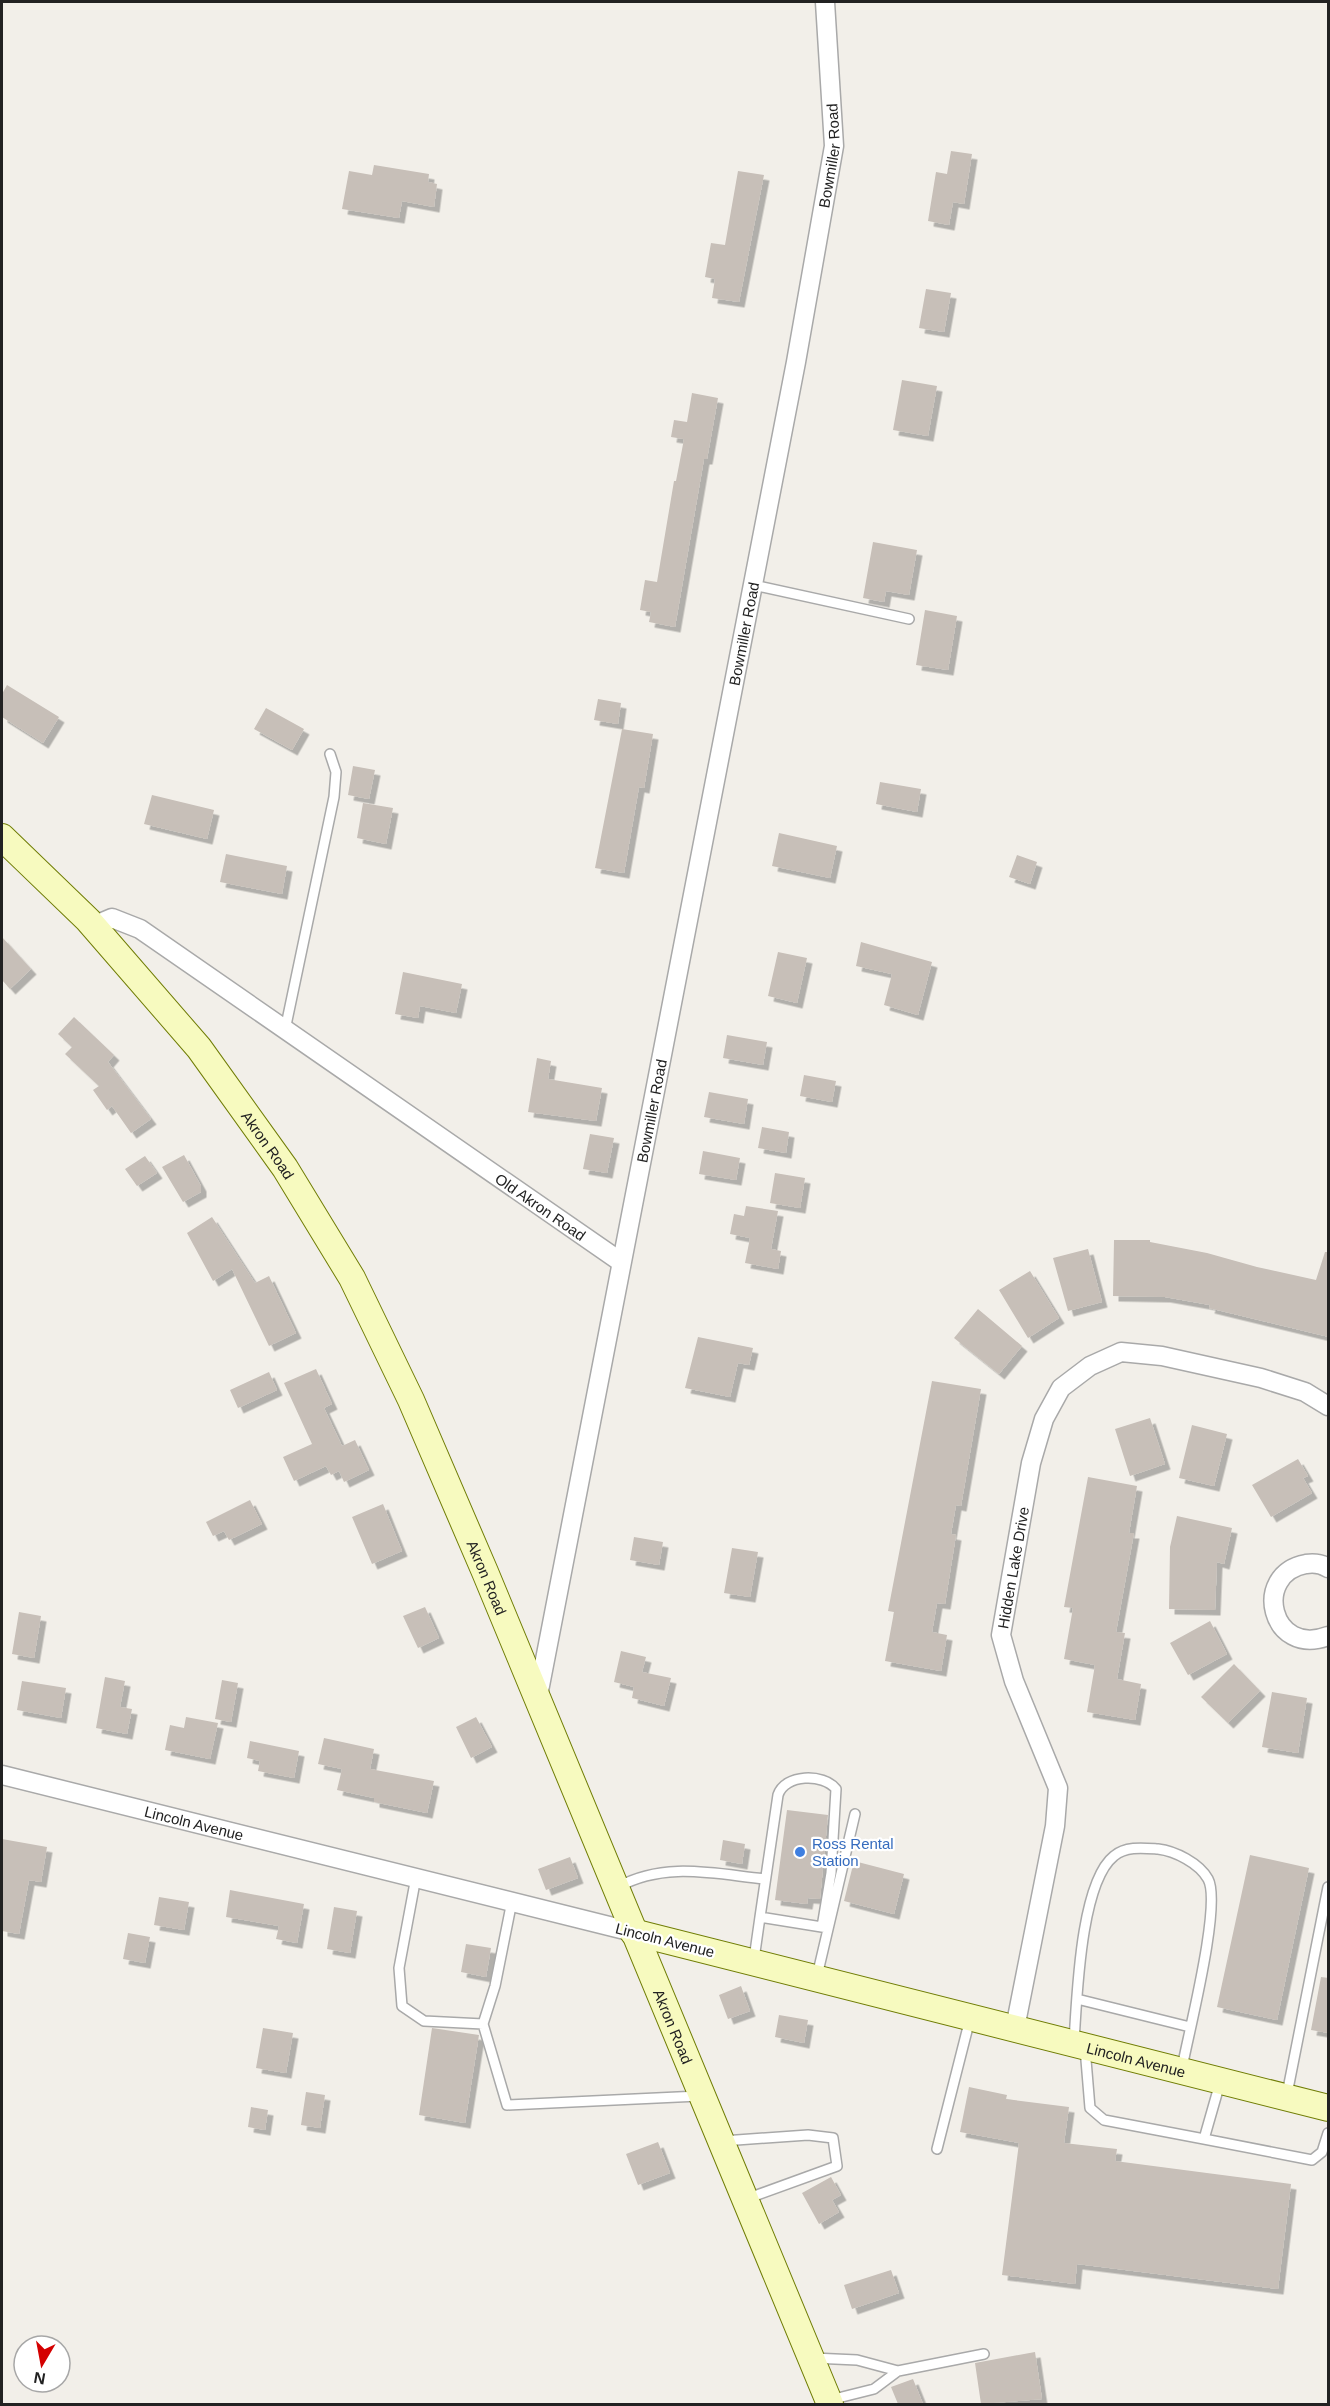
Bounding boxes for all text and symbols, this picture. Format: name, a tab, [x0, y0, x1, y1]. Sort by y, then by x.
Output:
street label: Bowmiller Road	[815, 103, 843, 209]
street label: Bowmiller Road	[725, 580, 762, 687]
street label: Bowmiller Road	[633, 1058, 669, 1164]
street label: Akron Road	[238, 1108, 298, 1182]
street label: Old Akron Road	[492, 1169, 589, 1244]
street label: Hidden Lake Drive	[994, 1505, 1032, 1630]
street label: Akron Road	[464, 1538, 510, 1617]
street label: Lincoln Avenue	[143, 1802, 245, 1843]
place label: Ross Rental Station	[812, 1835, 894, 1869]
marker: Ross Rental Station	[793, 1845, 807, 1859]
street label: Lincoln Avenue	[614, 1919, 716, 1961]
street label: Akron Road	[650, 1986, 696, 2066]
street label: Lincoln Avenue	[1085, 2039, 1187, 2080]
north arrow	[12, 2334, 72, 2394]
text: N	[32, 2369, 47, 2388]

